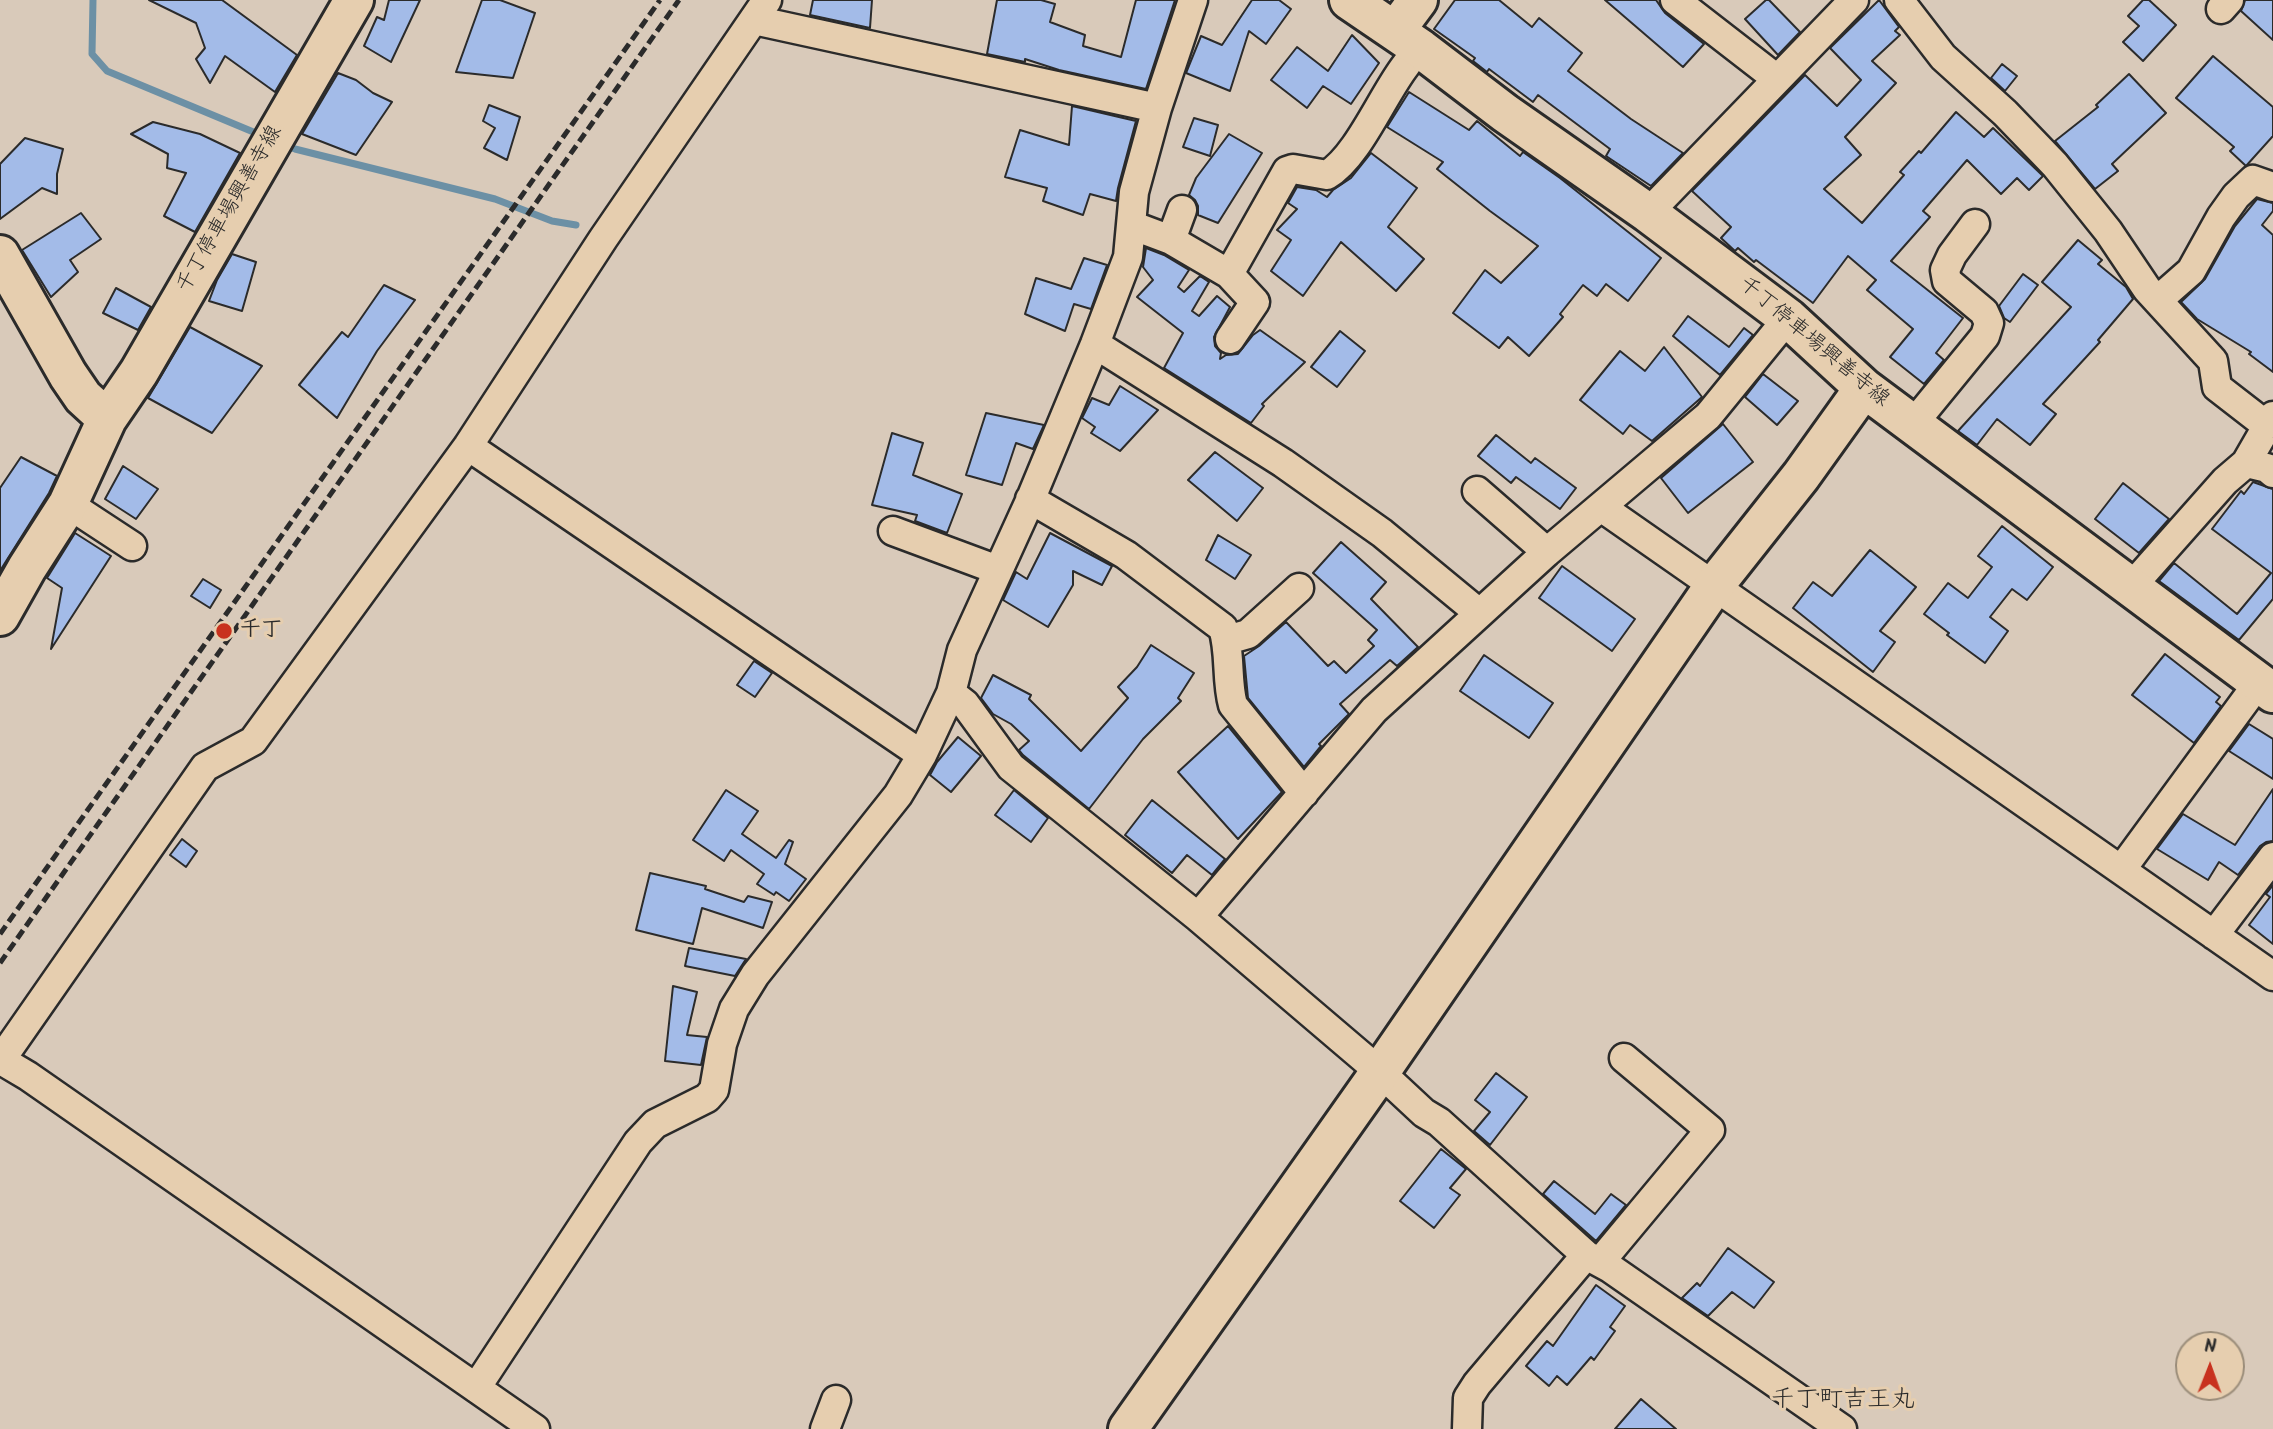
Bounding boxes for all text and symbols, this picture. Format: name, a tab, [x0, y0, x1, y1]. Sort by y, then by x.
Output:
street label: 千丁停車場興善寺線	[173, 122, 289, 298]
street label: 千丁停車場興善寺線	[1733, 273, 1893, 413]
place label: 千丁	[240, 618, 282, 644]
marker: 千丁	[214, 621, 234, 641]
north arrow	[2175, 1331, 2245, 1401]
text: N	[2204, 1332, 2217, 1362]
district label: 千丁町吉王丸	[1771, 1388, 1915, 1416]

